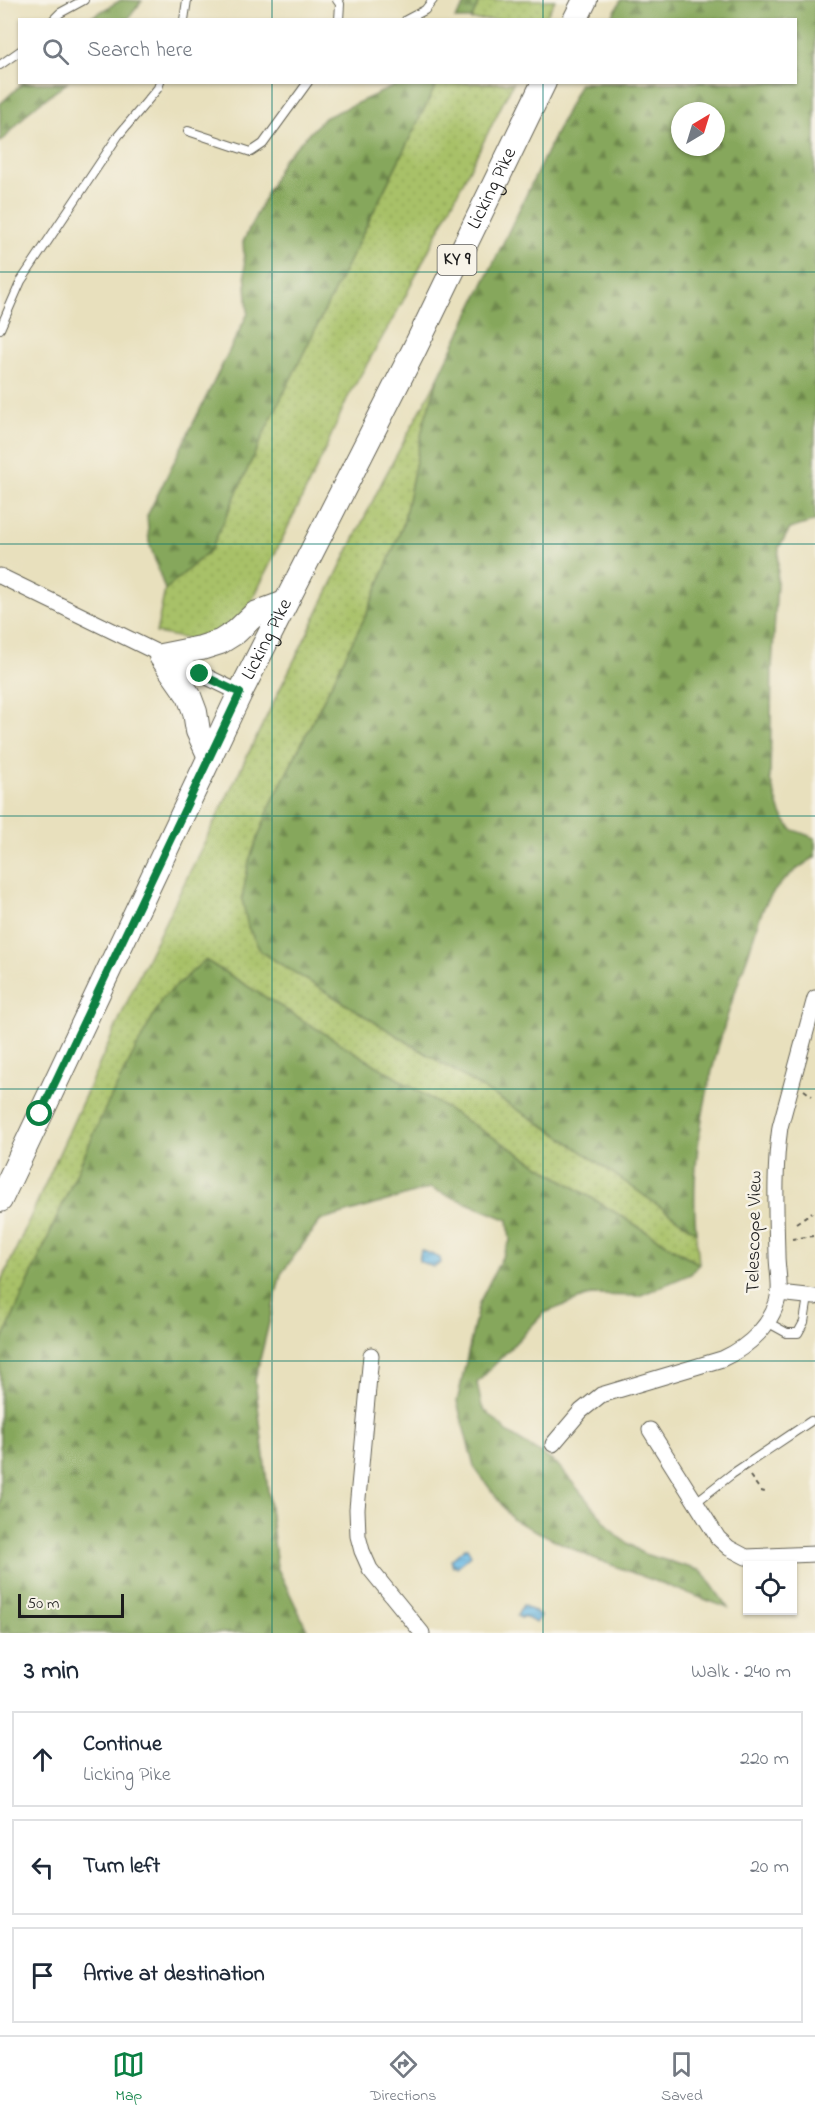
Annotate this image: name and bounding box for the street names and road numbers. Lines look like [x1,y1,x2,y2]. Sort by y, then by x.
street label: Licking Pike [460,143,525,234]
road number: KY 9 [438,245,476,275]
street label: Licking Pike [234,594,300,685]
street label: Telescope View [739,1170,771,1294]

